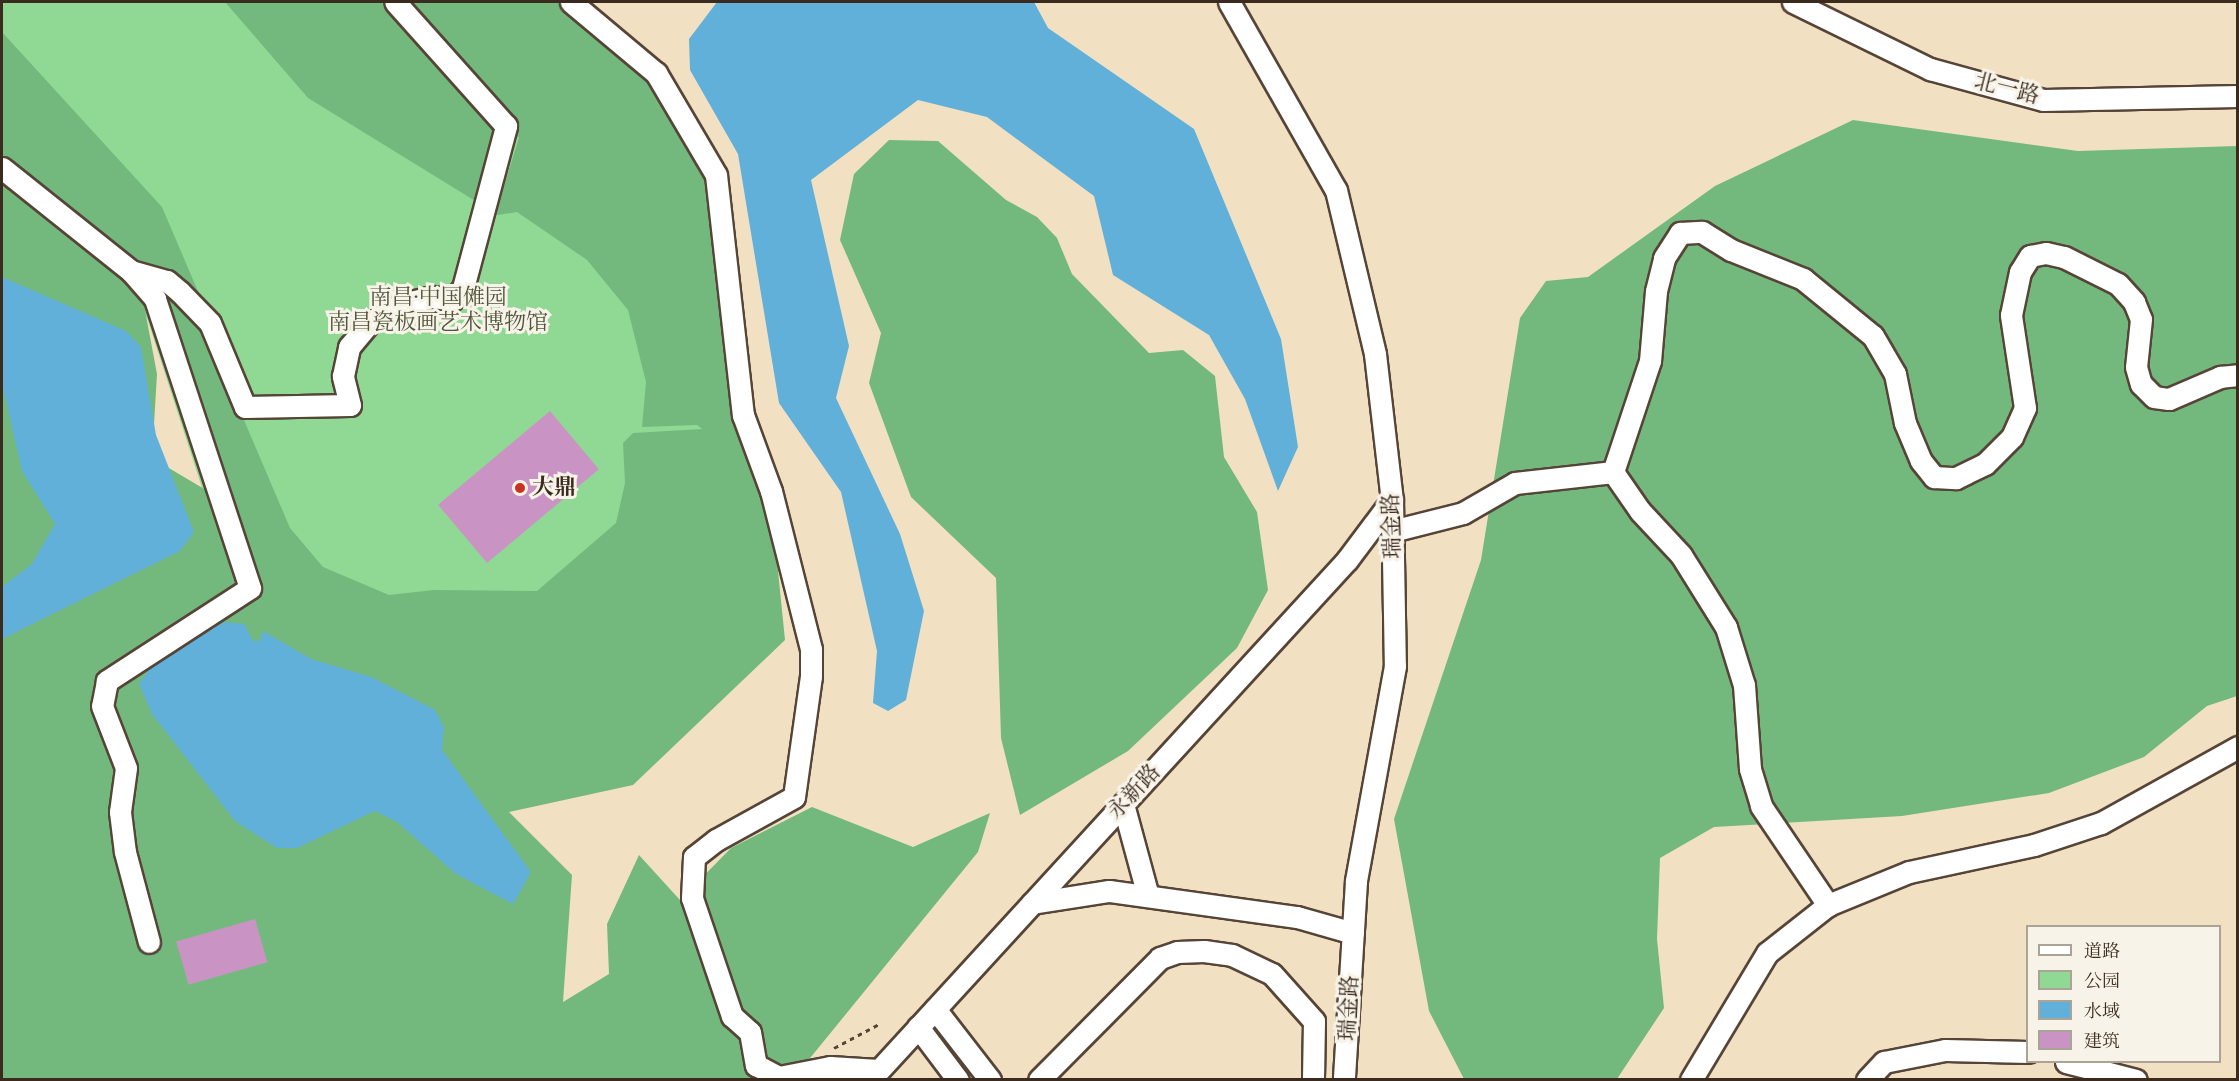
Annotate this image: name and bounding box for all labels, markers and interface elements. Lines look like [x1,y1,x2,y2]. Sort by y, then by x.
street label: 北一路 [1972,68,2042,110]
park label: 南昌·中国傩园 南昌瓷板画艺术博物馆 [328,284,548,336]
place label: 大鼎 [532,475,576,501]
marker: 大鼎 [513,481,527,495]
street label: 瑞金路 [1378,493,1406,559]
street label: 永新路 [1102,759,1166,825]
legend [2026,925,2221,1063]
text: 道路 [2084,939,2120,964]
text: 公园 [2084,969,2120,994]
street label: 瑞金路 [1334,974,1364,1042]
text: 水域 [2084,999,2120,1024]
text: 建筑 [2084,1029,2120,1054]

